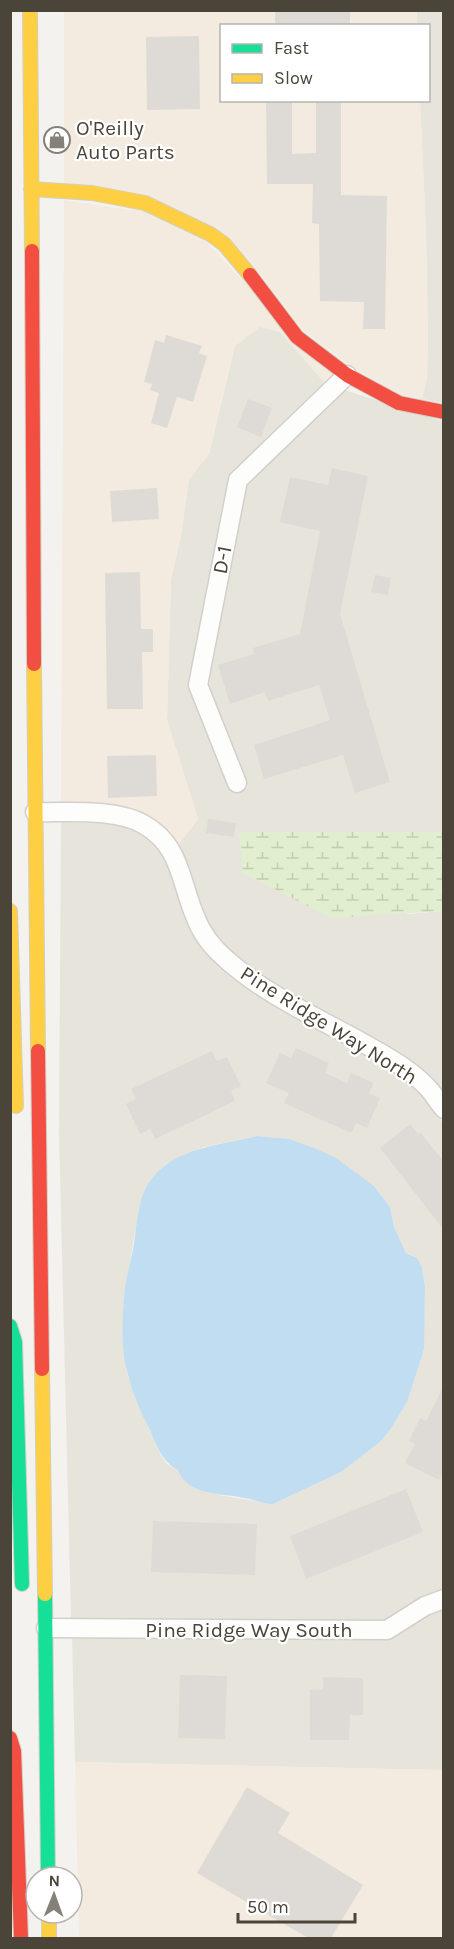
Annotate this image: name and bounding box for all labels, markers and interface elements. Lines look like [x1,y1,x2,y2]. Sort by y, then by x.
legend [220,24,430,102]
text: Fast [274,37,309,59]
text: Slow [274,67,313,89]
place label: O'Reilly Auto Parts [76,116,175,164]
shop icon: O'Reilly Auto Parts [42,125,72,155]
street label: D-1 [208,544,236,576]
street label: Pine Ridge Way North [236,961,422,1089]
street label: Pine Ridge Way South [145,1618,353,1642]
north arrow [24,1865,84,1925]
text: N [48,1871,60,1890]
scale bar [238,1886,355,1924]
text: 50 m [247,1896,289,1918]

